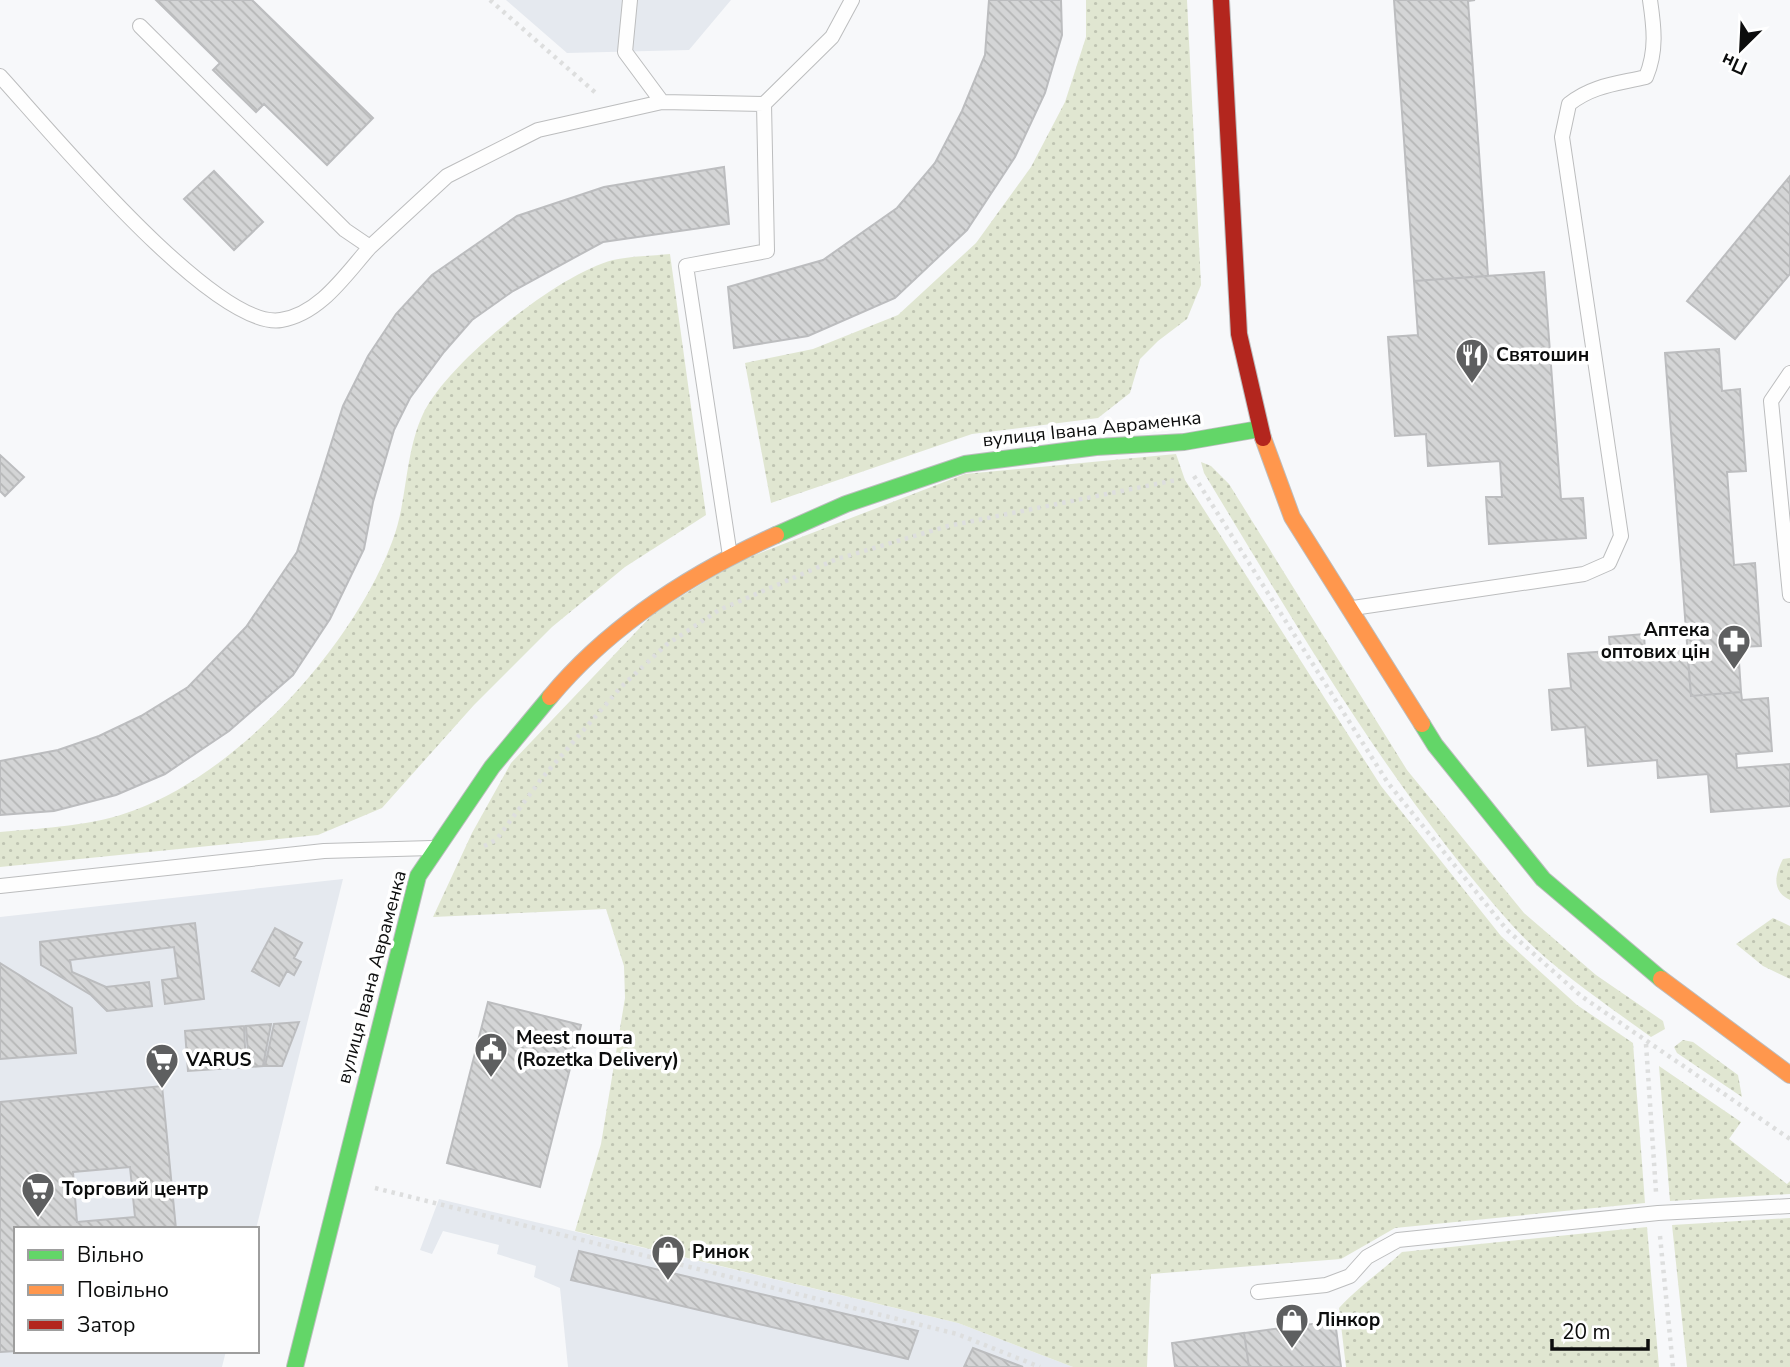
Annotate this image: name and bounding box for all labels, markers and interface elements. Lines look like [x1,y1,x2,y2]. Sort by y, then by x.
north arrow [1706,14,1776,84]
text: Пн [1717,46,1752,81]
restaurant icon: Святошин [1453,336,1491,385]
place label: Святошин [1496,342,1589,368]
street label: вулиця Івана Авраменка [981,405,1203,453]
place label: Аптека оптових цін [1601,617,1710,665]
pharmacy icon: Аптека оптових цін [1715,622,1753,671]
street label: вулиця Івана Авраменка [331,867,413,1087]
place label: Meest пошта (Rozetka Delivery) [516,1025,679,1073]
public building icon: Meest пошта (Rozetka Delivery) [472,1030,510,1079]
supermarket icon: VARUS [143,1041,181,1090]
place label: VARUS [185,1047,252,1073]
supermarket icon: Торговий центр [19,1170,57,1219]
place label: Торговий центр [62,1176,209,1202]
legend [14,1227,259,1353]
shop icon: Ринок [649,1233,687,1282]
place label: Ринок [692,1239,749,1265]
text: Вільно [77,1241,144,1269]
text: Повільно [77,1276,169,1304]
shop icon: Лінкор [1273,1301,1311,1350]
place label: Лінкор [1316,1307,1380,1333]
scale bar [1552,1308,1648,1352]
text: Затор [77,1311,135,1339]
text: 20 m [1562,1318,1611,1346]

